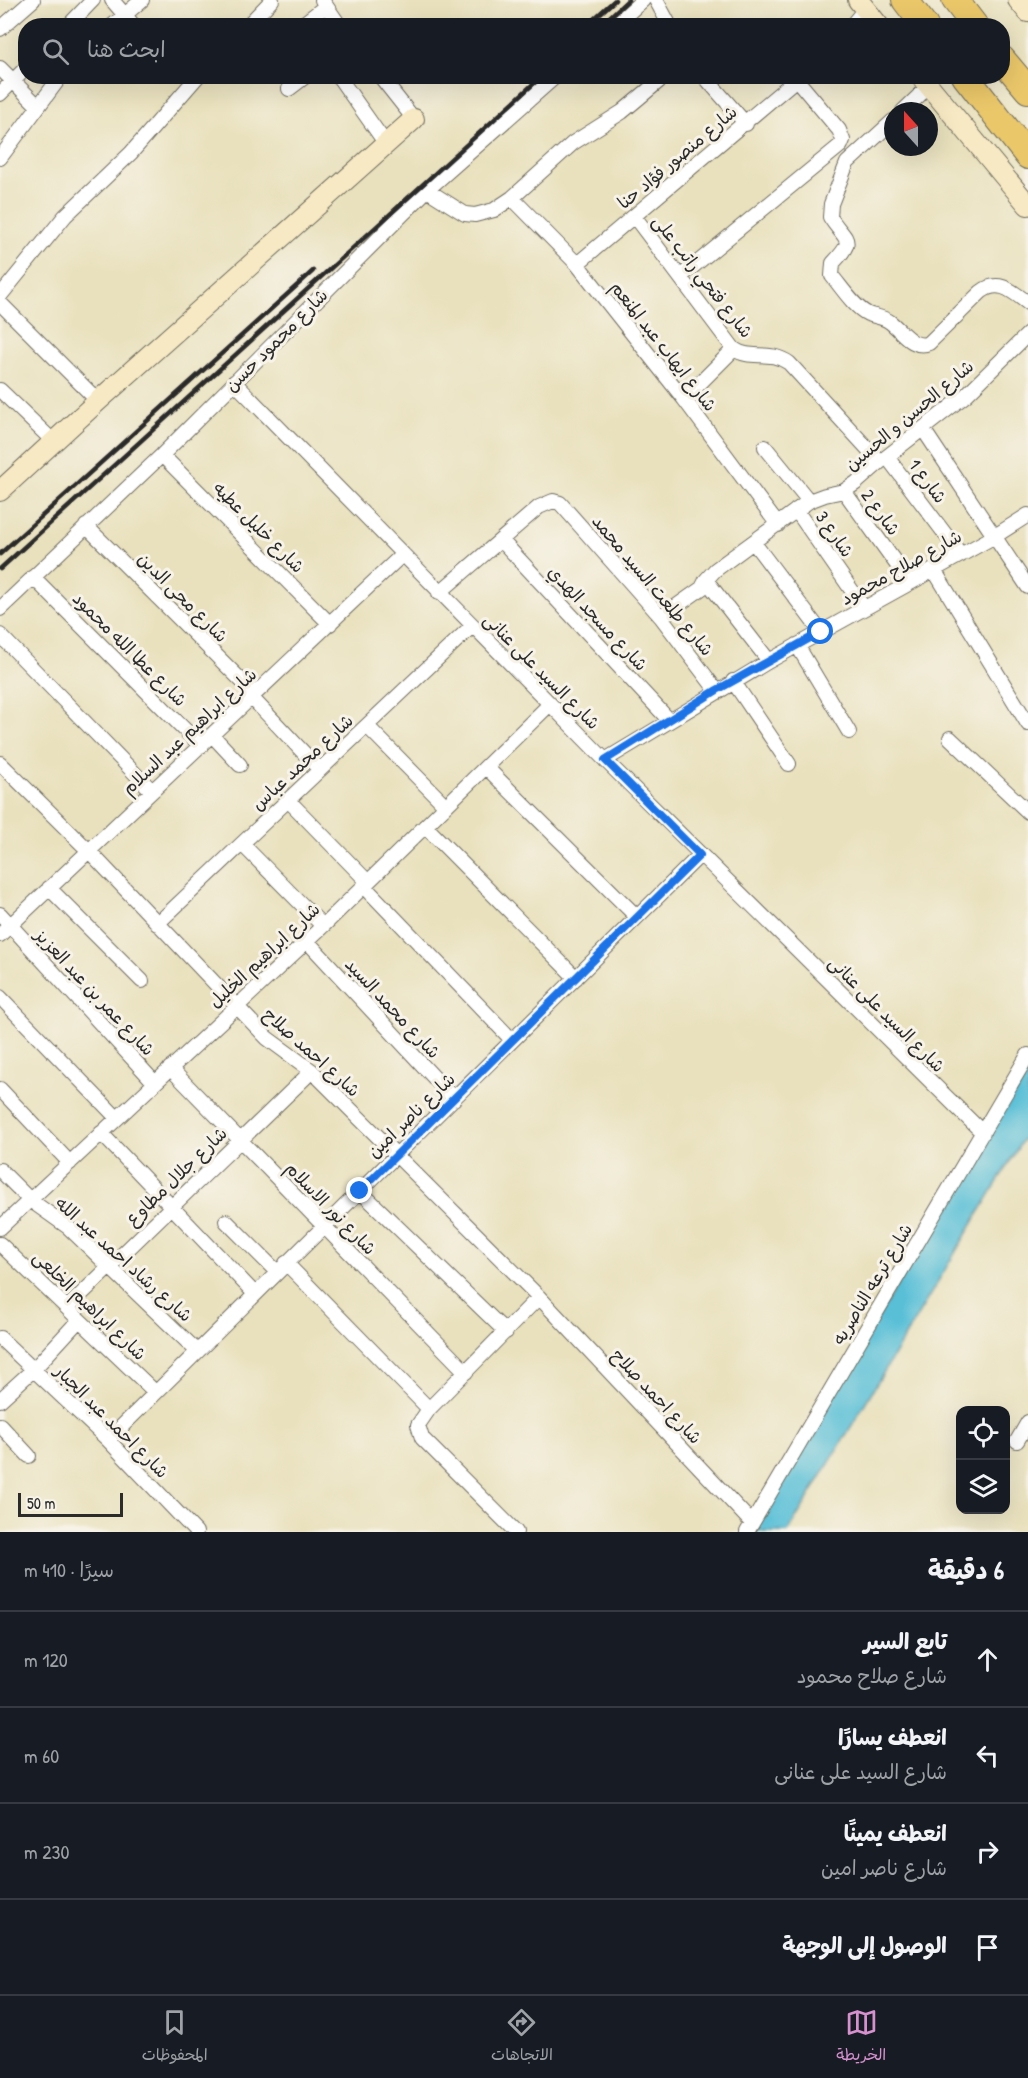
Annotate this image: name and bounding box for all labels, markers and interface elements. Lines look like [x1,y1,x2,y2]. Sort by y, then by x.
search box [18,18,1010,84]
text: ابحث هنا [87,34,166,64]
icon: search [39,35,72,68]
street label: شارع منصور فؤاد حنا [612,99,742,215]
north arrow [884,102,938,156]
street label: شارع فتحي راتب على [644,209,759,345]
street label: شارع ايهاب عبد المنعم [603,275,723,418]
street label: شارع محمود حسن [219,283,333,397]
street label: شارع الحسن و الحسين [839,354,979,476]
street label: شارع 1 [903,454,953,508]
street label: شارع خليل عطيه [208,476,310,578]
street label: شارع 2 [856,484,906,540]
street label: شارع 3 [810,506,860,562]
street label: شارع طلعت السيد محمد [586,509,720,661]
street label: شارع صلاح محمود [836,523,966,611]
street label: شارع محى الدين [132,546,234,648]
street label: شارع مسجد الهدي [542,560,654,677]
street label: شارع عطا الله محمود [67,586,193,712]
street label: شارع السيد على عنانى [478,607,606,735]
route start [807,618,833,644]
street label: شارع ابراهيم عبد السلام [116,662,263,802]
street label: شارع محمد عباس [246,708,358,816]
street label: شارع ابراهيم الخليل [203,897,327,1015]
street label: شارع عمر بن عبد العزيز [28,921,161,1061]
street label: شارع السيد على عنانى [823,950,951,1078]
street label: شارع محمد السيد [340,952,446,1064]
street label: شارع احمد صلاح [258,1002,366,1102]
street label: شارع ناصر امين [362,1067,460,1163]
street label: شارع جلال مطاوع [120,1121,232,1231]
street label: شارع نور الاسلام [278,1156,382,1262]
route end [346,1177,372,1203]
street label: شارع رشاد احمد عبد الله [50,1191,198,1327]
street label: شارع ترعه الناصريه [826,1219,918,1349]
street label: شارع ابراهيم الخلعى [26,1244,152,1367]
street label: شارع احمد صلاح [606,1343,708,1449]
street label: شارع احمد عبد الجبار [48,1357,175,1484]
map controls [956,1406,1010,1514]
button: locate [956,1406,1010,1460]
button: layers [956,1460,1010,1514]
scale bar [18,1490,123,1518]
text: 50 m [27,1492,56,1514]
text: 6 دقيقة [928,1552,1004,1587]
text: سيرًا · 410 m [24,1556,114,1583]
text: تابع السير [864,1626,947,1656]
icon: ahead [971,1643,1004,1676]
text: 120 m [24,1646,68,1673]
text: شارع صلاح محمود [797,1662,947,1689]
text: انعطف يسارًا [838,1722,947,1752]
icon: left [971,1739,1004,1772]
text: 60 m [24,1742,59,1769]
text: شارع السيد على عنانى [774,1758,947,1785]
text: انعطف يمينًا [844,1818,947,1848]
icon: right [971,1835,1004,1868]
text: 230 m [24,1838,70,1865]
text: شارع ناصر امين [821,1854,947,1881]
text: الوصول إلى الوجهة [782,1930,947,1960]
icon: arrive [971,1931,1004,1964]
tab: المحفوظات [142,2006,208,2069]
tab: الاتجاهات [491,2006,553,2069]
tab: الخريطة [836,2006,886,2069]

